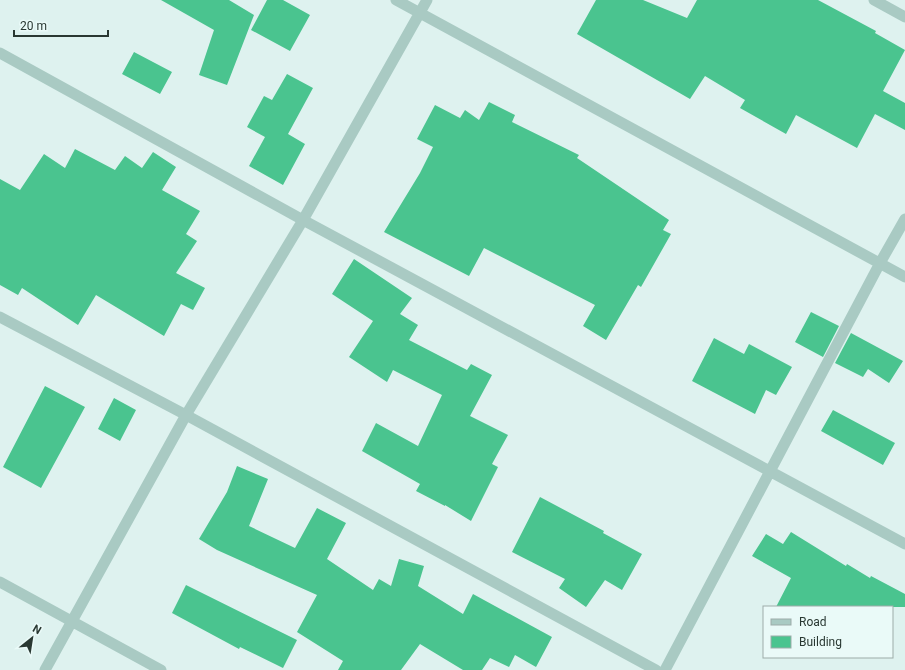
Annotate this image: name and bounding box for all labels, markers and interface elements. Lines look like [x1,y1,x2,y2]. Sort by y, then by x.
scale bar [14,12,108,38]
text: 20 m [20,19,47,33]
legend [763,606,893,658]
text: Road [799,615,827,629]
north arrow [12,618,52,658]
text: N [30,622,44,637]
text: Building [799,635,842,649]

